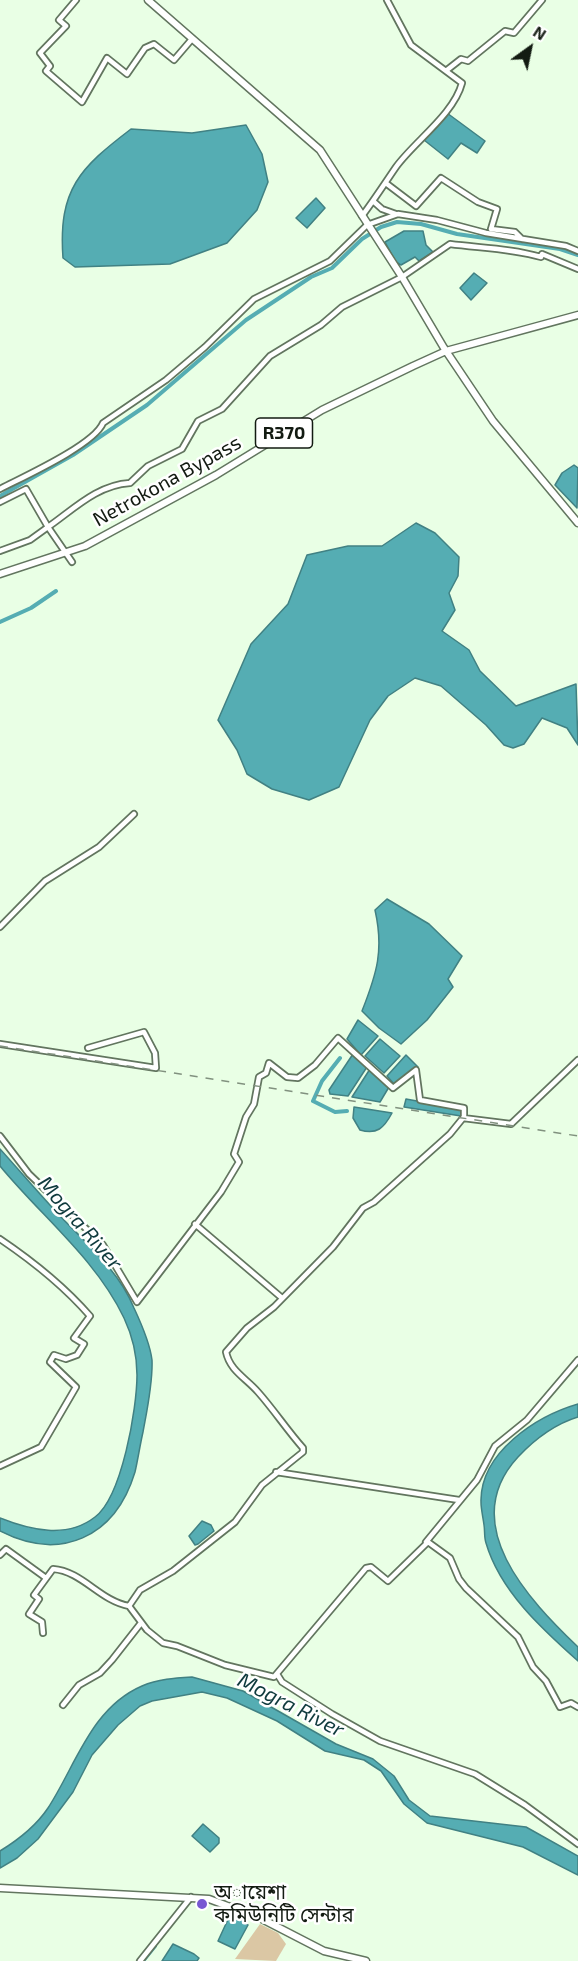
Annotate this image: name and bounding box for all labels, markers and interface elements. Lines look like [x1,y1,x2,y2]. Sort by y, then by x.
north arrow [500,18,560,78]
text: N [530,21,550,44]
road number: R370 [256,418,312,448]
street label: Netrokona Bypass [89,430,245,532]
water label: Mogra River [32,1171,128,1275]
water label: Mogra River [234,1667,348,1743]
place label: অায়েশা কমিউনিটি সেন্টার [214,1880,354,1927]
marker: অায়েশা কমিউনিটি সেন্টার [195,1897,209,1911]

